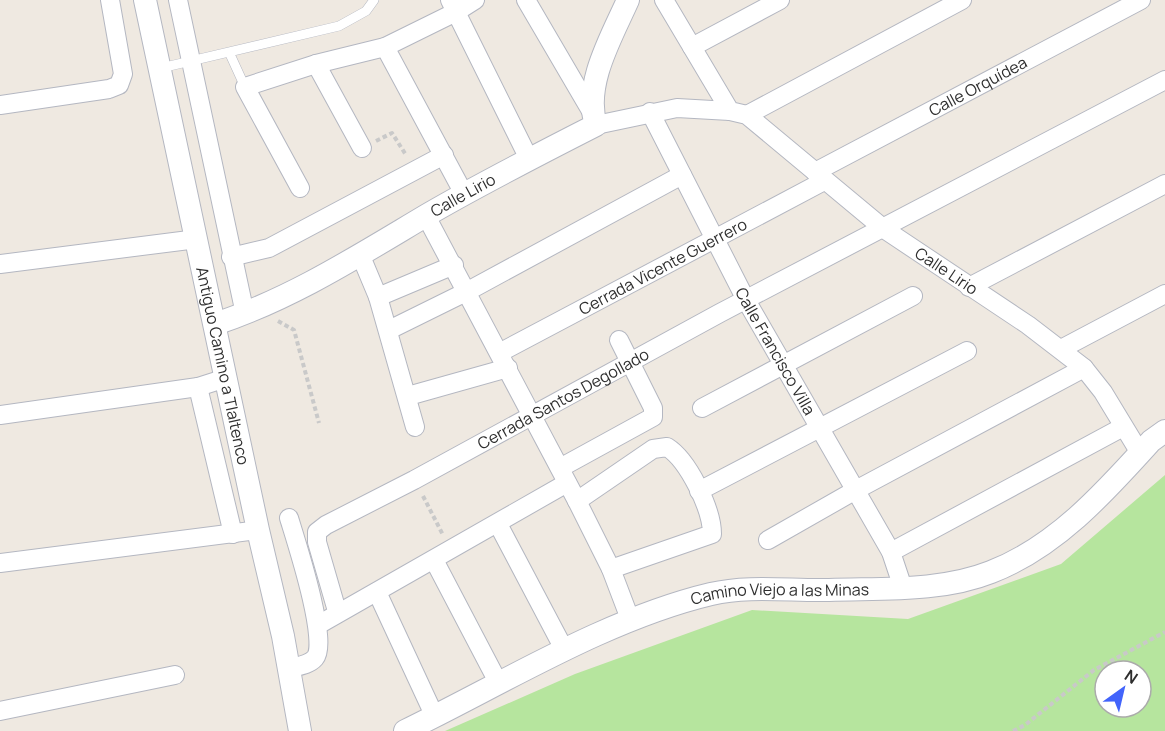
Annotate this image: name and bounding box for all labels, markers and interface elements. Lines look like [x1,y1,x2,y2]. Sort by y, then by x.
street label: Calle Orquídea [925,51,1031,121]
street label: Calle Lirio [426,168,499,222]
street label: Cerrada Vicente Guerrero [575,213,751,320]
street label: Calle Lirio [911,242,982,300]
street label: Antiguo Camino a Tlaltenco [191,265,255,467]
street label: Calle Francisco Villa [730,283,821,419]
street label: Cerrada Santos Degollado [473,343,653,454]
street label: Camino Viejo a las Minas [688,578,869,610]
north arrow [1093,659,1153,719]
text: N [1120,664,1142,689]

